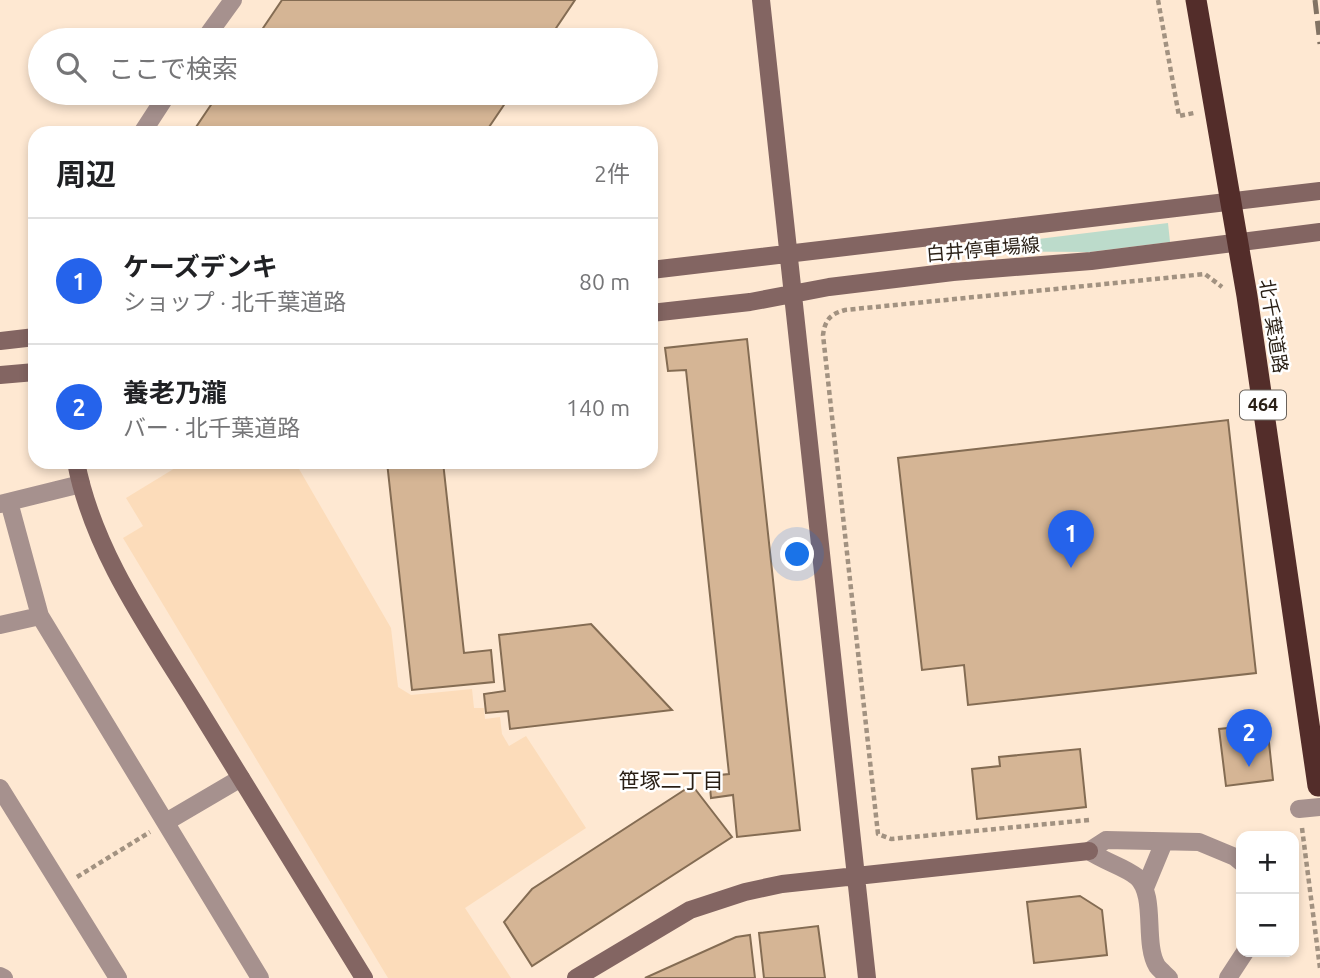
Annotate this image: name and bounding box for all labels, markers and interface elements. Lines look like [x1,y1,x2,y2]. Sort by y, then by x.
search box [28,28,658,105]
icon: search [52,48,90,86]
text: ここで検索 [108,54,238,83]
text: 周辺 [56,157,116,191]
text: 2件 [594,161,630,186]
street label: 白井停車場線 [925,233,1041,265]
text: ケーズデンキ [123,252,278,281]
text: 1 [73,269,85,294]
text: 80 m [579,269,630,294]
street label: 北千葉道路 [1256,277,1292,375]
text: ショップ · 北千葉道路 [123,289,346,314]
text: 養老乃瀧 [123,378,227,407]
road number: 464 [1240,390,1286,419]
text: 2 [73,395,85,420]
text: 140 m [566,395,630,420]
text: バー · 北千葉道路 [123,415,300,440]
pin: 1 [1048,510,1094,568]
your location [780,537,814,571]
pin: 2 [1226,709,1272,767]
district label: 笹塚二丁目 [619,768,724,792]
map controls [1236,831,1299,957]
button: + [1236,831,1299,894]
button: − [1236,894,1299,957]

